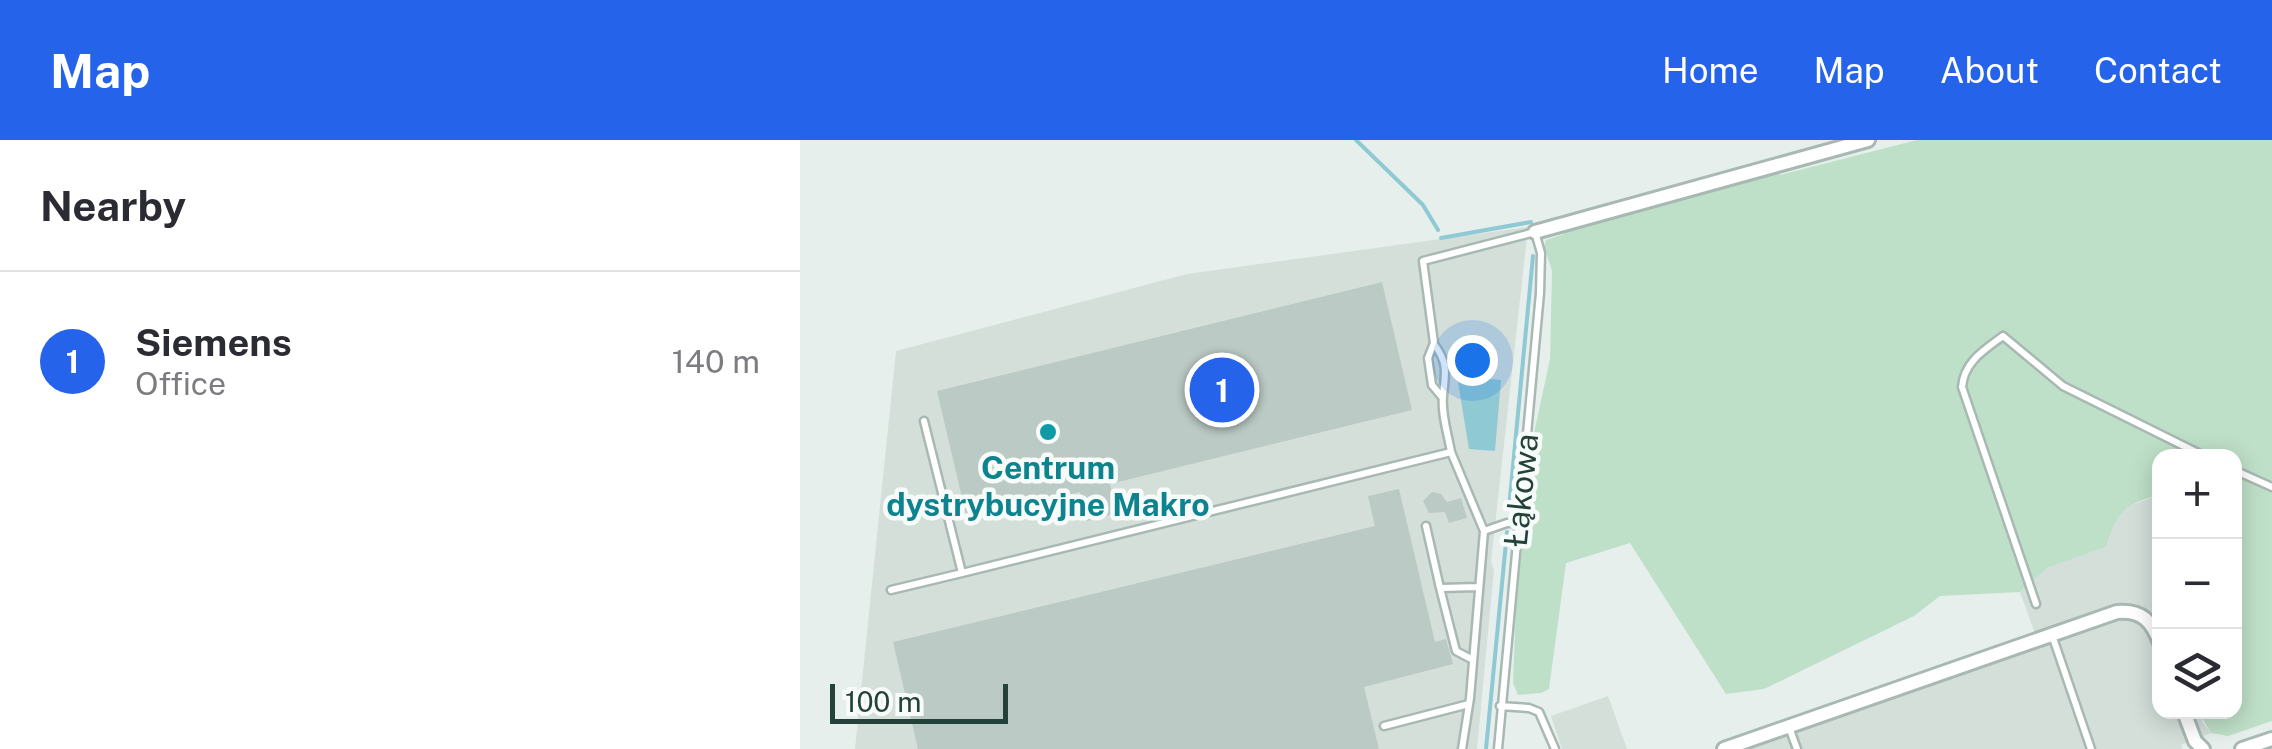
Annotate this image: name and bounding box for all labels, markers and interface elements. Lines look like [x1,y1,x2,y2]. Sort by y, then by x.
text: Map [50,42,150,99]
text: Home [1662,50,1759,91]
text: Map [1814,50,1885,91]
text: About [1940,50,2039,91]
text: Contact [2094,50,2222,91]
text: Nearby [40,181,186,230]
text: Siemens [135,320,292,365]
your location [1447,335,1498,386]
text: 1 [66,343,79,380]
text: 140 m [672,343,760,380]
pin: 1 [1190,352,1254,428]
text: Office [135,365,226,402]
marker: Centrum dystrybucyjne Makro [1037,421,1059,443]
street label: Łąkowa [1497,432,1545,548]
place label: Centrum dystrybucyjne Makro [886,449,1210,523]
map controls [2152,449,2242,719]
button: + [2152,449,2242,539]
button: − [2152,539,2242,629]
button: layers [2152,629,2242,719]
scale bar [830,679,1008,724]
text: 100 m [845,685,922,718]

